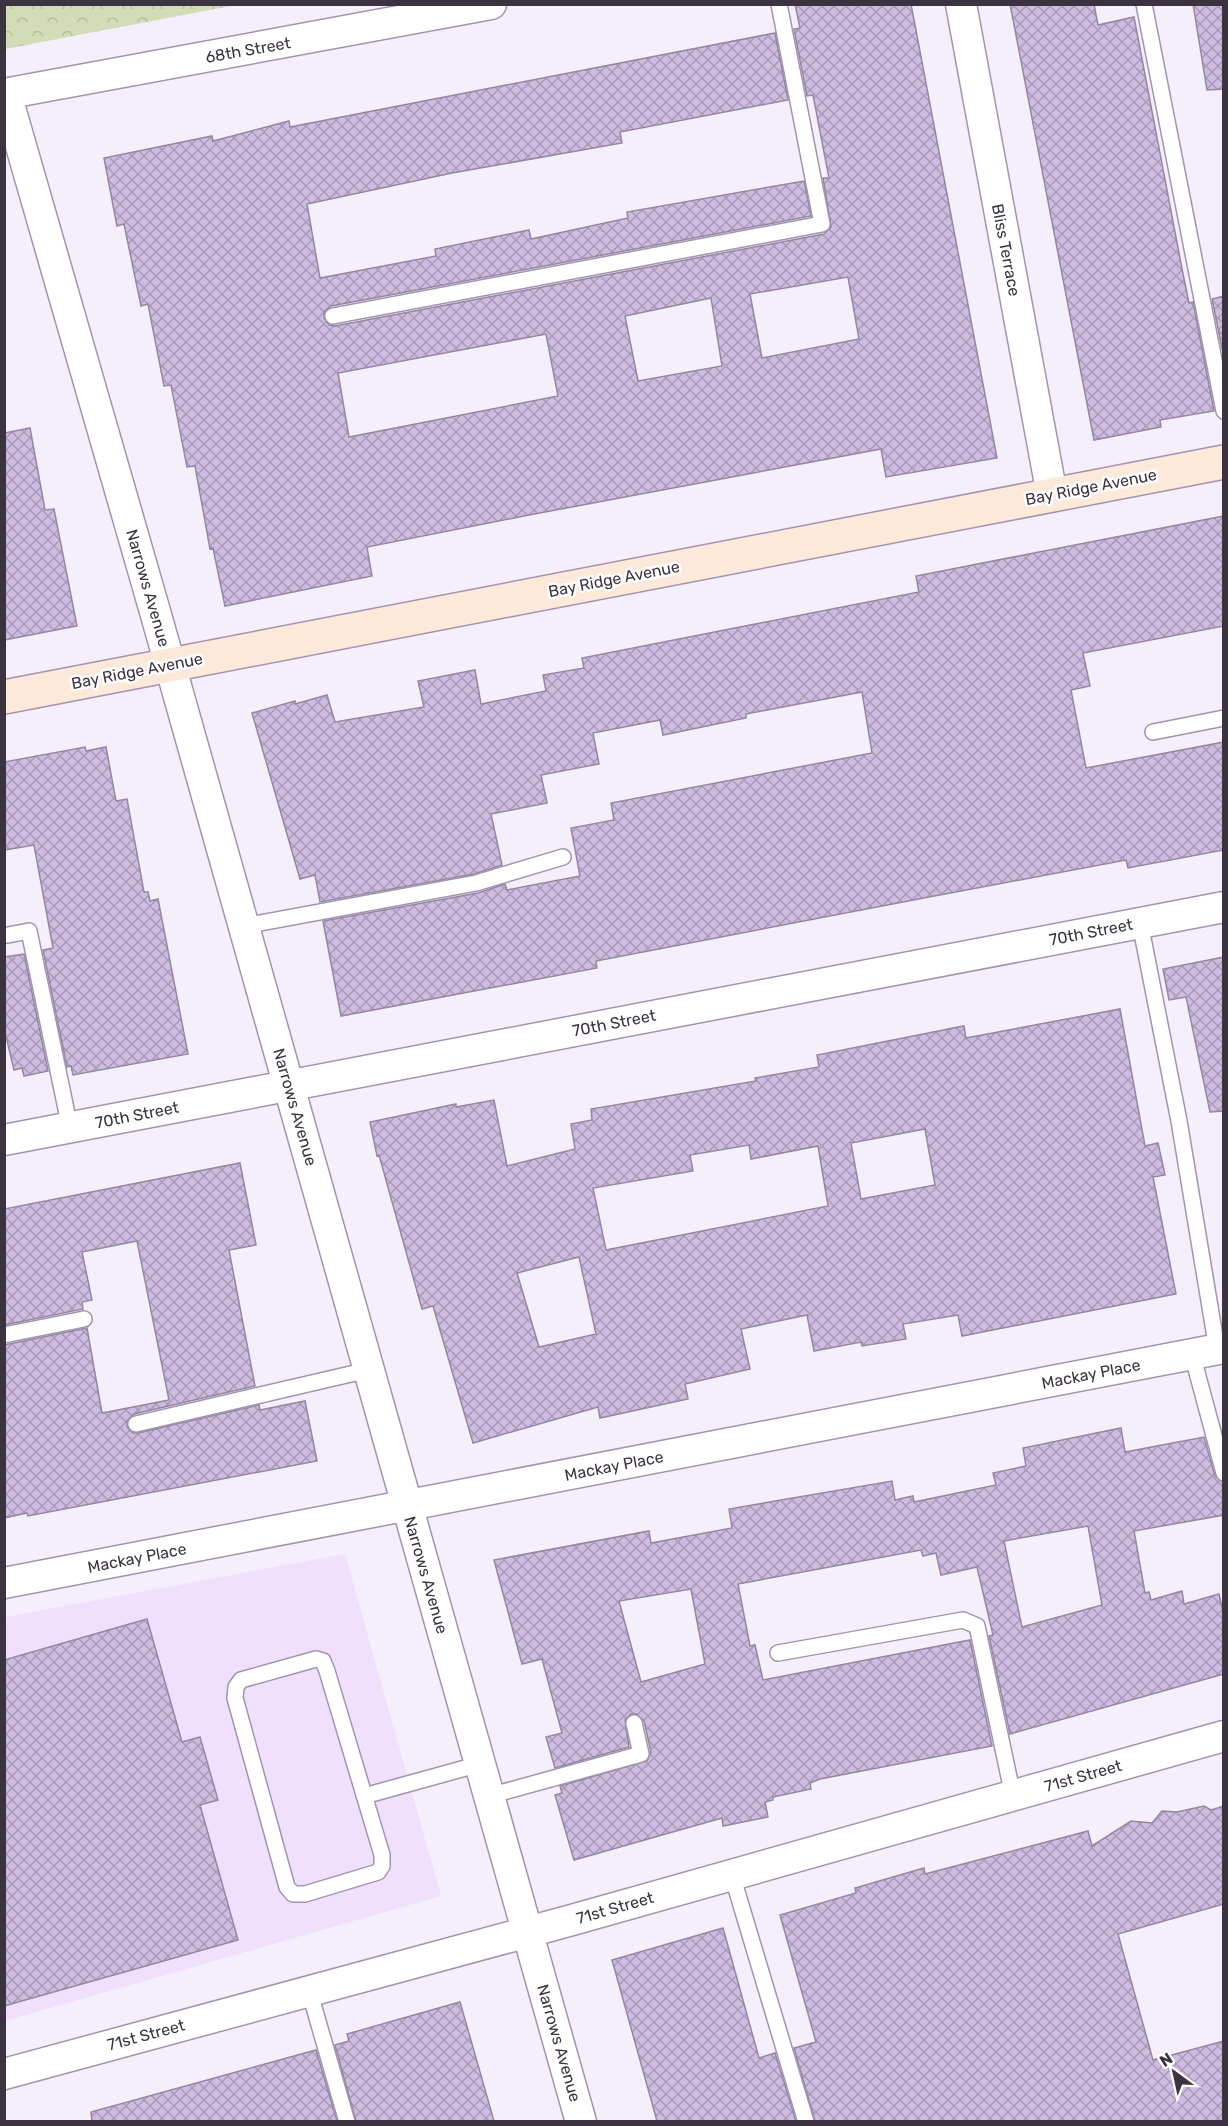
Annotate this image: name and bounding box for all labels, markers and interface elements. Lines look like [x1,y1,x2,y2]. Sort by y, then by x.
street label: 68th Street [204,33,292,67]
street label: Bliss Terrace [988,202,1024,298]
street label: Bay Ridge Avenue [1024,465,1158,509]
street label: Narrows Avenue [122,527,174,649]
street label: Bay Ridge Avenue [547,557,681,601]
street label: Bay Ridge Avenue [70,649,204,693]
street label: 70th Street [1048,915,1134,949]
street label: 70th Street [571,1006,657,1040]
street label: Narrows Avenue [269,1046,321,1168]
street label: 70th Street [94,1098,180,1132]
street label: Mackay Place [1040,1355,1142,1393]
street label: Mackay Place [563,1447,665,1485]
street label: Narrows Avenue [400,1514,452,1636]
street label: Mackay Place [86,1539,188,1577]
street label: 71st Street [1042,1756,1124,1796]
street label: 71st Street [574,1888,656,1928]
street label: Narrows Avenue [533,1982,585,2104]
street label: 71st Street [105,2016,187,2054]
north arrow [1144,2042,1204,2102]
text: N [1156,2049,1176,2071]

